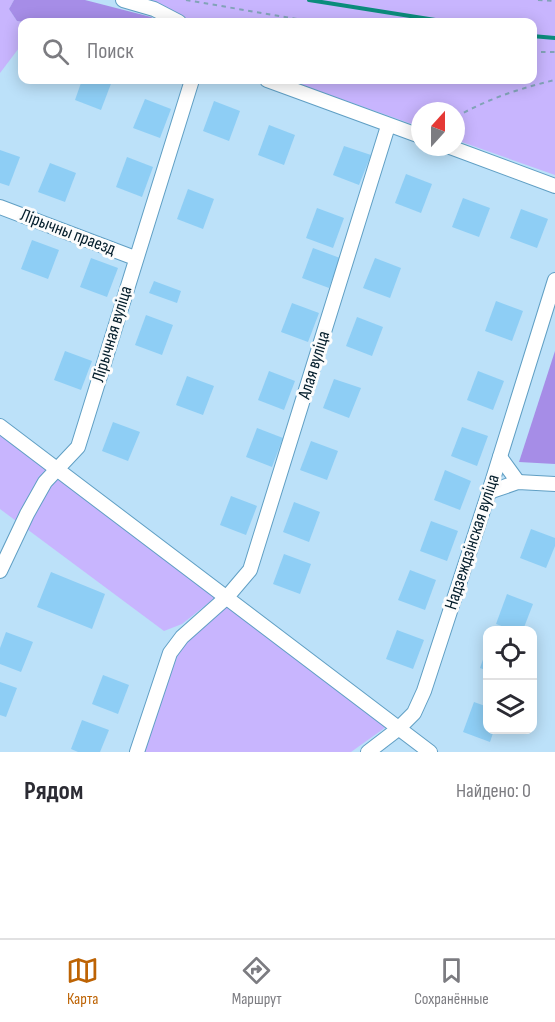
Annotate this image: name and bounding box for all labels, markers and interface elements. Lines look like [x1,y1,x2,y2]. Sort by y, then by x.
search box [18,18,537,84]
icon: search [39,35,72,68]
text: Поиск [87,38,133,65]
north arrow [411,102,465,156]
street label: Лірычны праезд [18,204,119,260]
street label: Лірычная вуліца [87,283,137,385]
street label: Алая вуліца [293,328,334,402]
street label: Надзеждзінская вуліца [440,472,504,612]
map controls [483,626,537,734]
button: locate [483,626,537,680]
button: layers [483,680,537,734]
text: Рядом [24,776,83,807]
text: Найдено: 0 [456,779,531,803]
tab: Карта [66,954,99,1009]
tab: Маршрут [232,954,282,1009]
tab: Сохранённые [414,954,489,1009]

